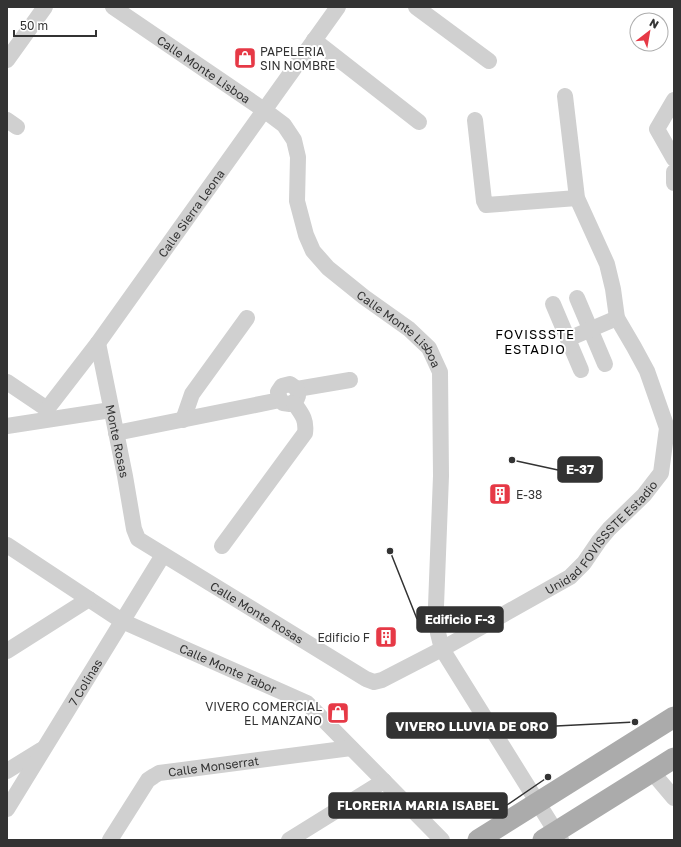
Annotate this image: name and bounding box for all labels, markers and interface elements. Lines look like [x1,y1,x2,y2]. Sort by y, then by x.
scale bar [14,12,96,38]
north arrow [629,12,669,52]
text: N [647,15,661,31]
text: 50 m [20,18,48,33]
street label: Calle Monte Lisboa [154,32,254,106]
place label: PAPELERIA SIN NOMBRE [260,44,335,73]
shop icon: PAPELERIA SIN NOMBRE [232,45,258,71]
street label: Calle Sierra Leona [154,166,227,260]
street label: Calle Monte Lisboa [354,287,444,370]
district label: FOVISSSTE ESTADIO [495,326,575,357]
street label: Monte Rosas [103,403,133,479]
callout: E-37 [558,457,602,482]
text: E-37 [566,461,594,477]
street label: Unidad FOVISSSTE Estadio [542,477,660,597]
building icon: E-38 [487,481,513,507]
place label: E-38 [516,487,542,502]
street label: Calle Monte Rosas [208,578,307,646]
callout: Edificio F-3 [417,607,503,632]
text: Edificio F-3 [425,611,495,627]
building icon: Edificio F [373,624,399,650]
place label: Edificio F [318,630,370,645]
street label: Calle Monte Tabor [177,640,279,696]
street label: 7 Colinas [65,656,105,708]
place label: VIVERO COMERCIAL EL MANZANO [205,699,322,728]
shop icon: VIVERO COMERCIAL EL MANZANO [325,700,351,726]
callout: VIVERO LLUVIA DE ORO [387,713,556,738]
text: VIVERO LLUVIA DE ORO [395,718,549,734]
street label: Calle Monserrat [167,753,260,779]
callout: FLORERIA MARIA ISABEL [329,793,507,818]
text: FLORERIA MARIA ISABEL [337,797,499,813]

